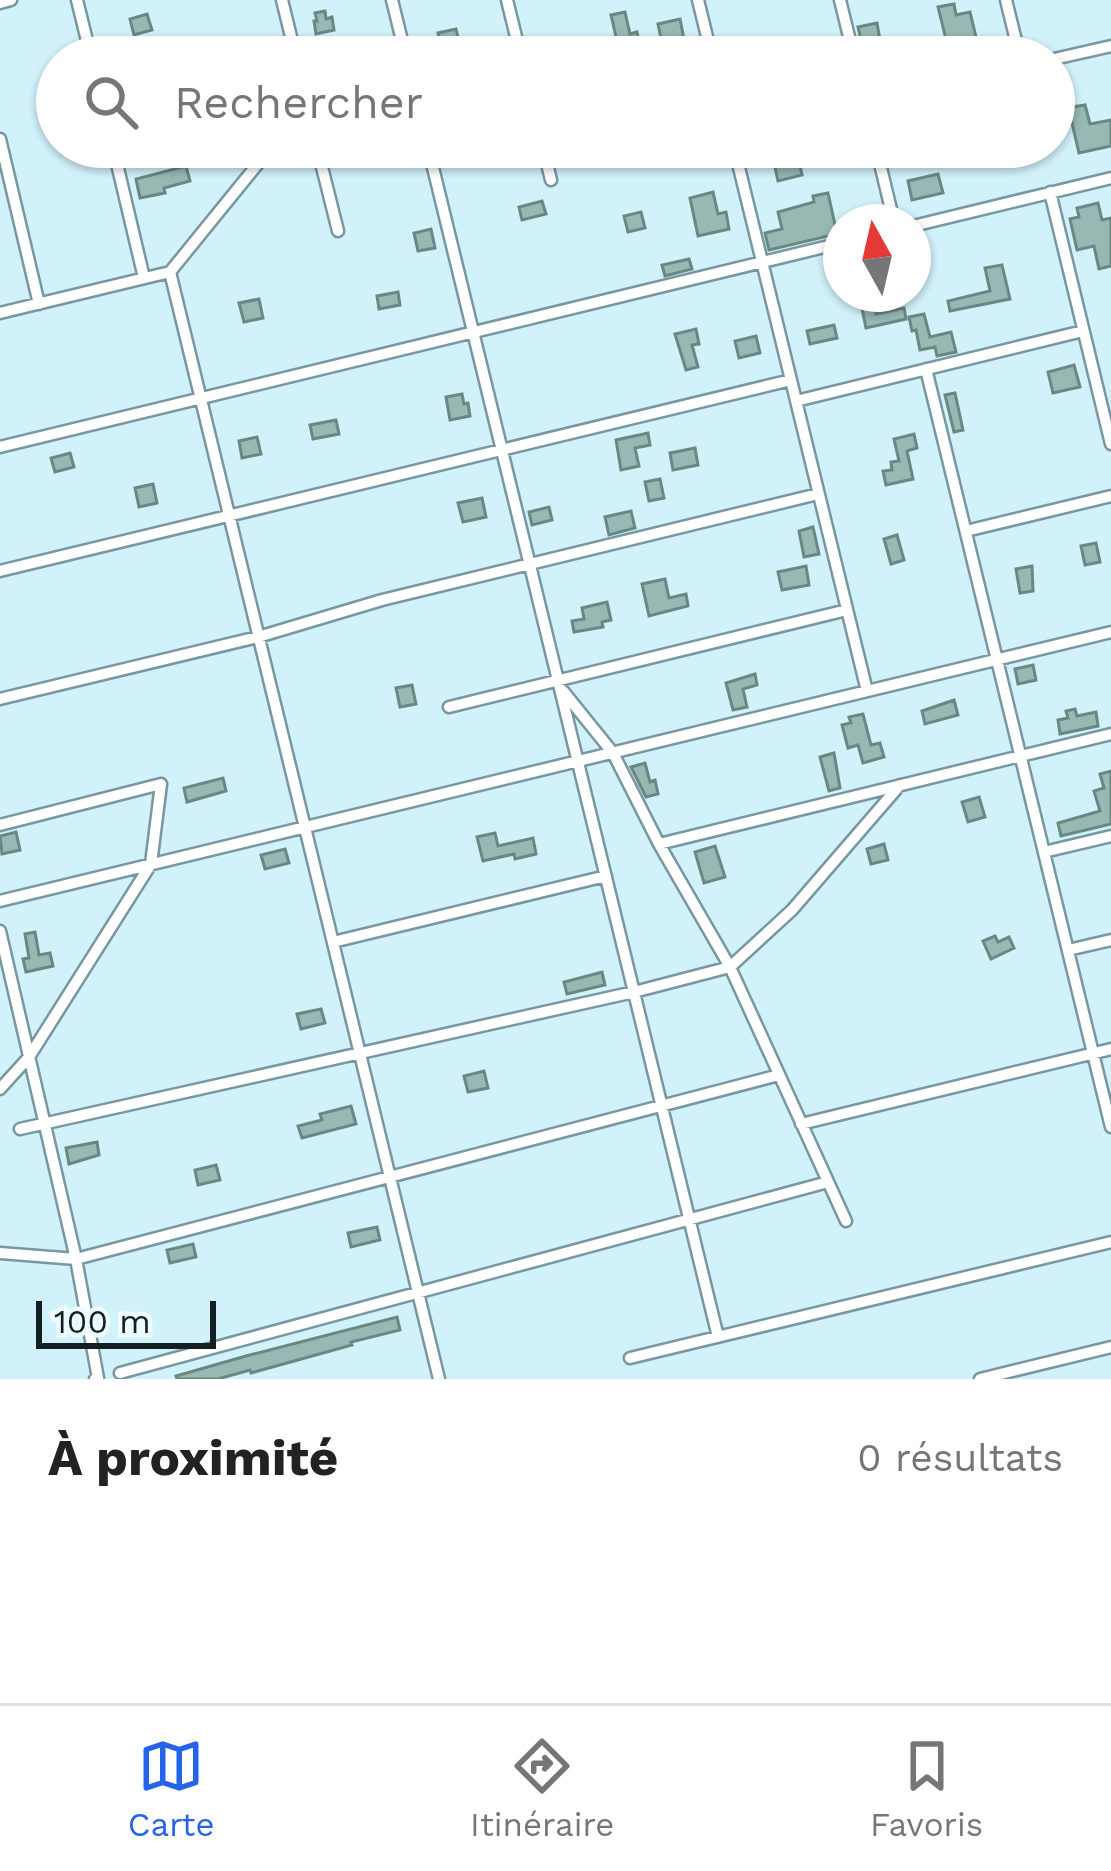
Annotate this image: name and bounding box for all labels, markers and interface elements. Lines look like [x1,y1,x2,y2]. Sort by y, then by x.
search box [36,36,1075,168]
icon: search [78,69,144,135]
text: Rechercher [174,76,423,129]
north arrow [823,204,931,312]
scale bar [36,1295,216,1348]
text: 100 m [54,1302,151,1341]
text: À proximité [48,1428,338,1487]
text: 0 résultats [857,1435,1063,1480]
tab: Carte [128,1733,214,1844]
tab: Itinéraire [470,1733,614,1844]
tab: Favoris [870,1733,983,1844]

